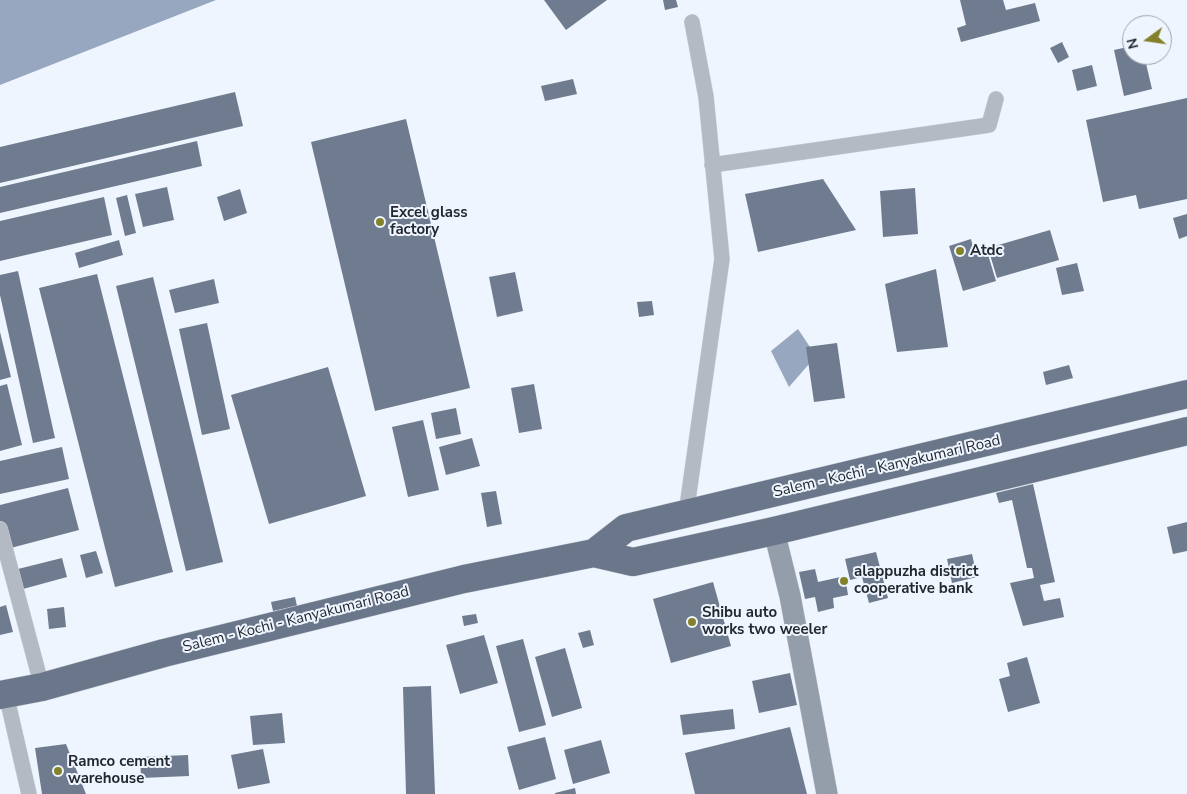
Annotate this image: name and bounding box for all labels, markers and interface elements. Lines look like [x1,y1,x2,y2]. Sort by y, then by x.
north arrow [1122,15,1172,65]
text: N [1122,36,1143,51]
place label: Excel glass factory [390,204,468,239]
marker: Excel glass factory [374,216,386,228]
place label: Atdc [970,242,1003,260]
marker: Atdc [954,245,966,257]
street label: Salem - Kochi - Kanyakumari Road [772,432,1002,502]
place label: alappuzha district cooperative bank [854,563,978,598]
marker: alappuzha district cooperative bank [838,575,850,587]
street label: Salem - Kochi - Kanyakumari Road [181,583,411,657]
place label: Shibu auto works two weeler [702,604,827,639]
marker: Shibu auto works two weeler [686,616,698,628]
place label: Ramco cement warehouse [68,753,170,788]
marker: Ramco cement warehouse [52,765,64,777]

